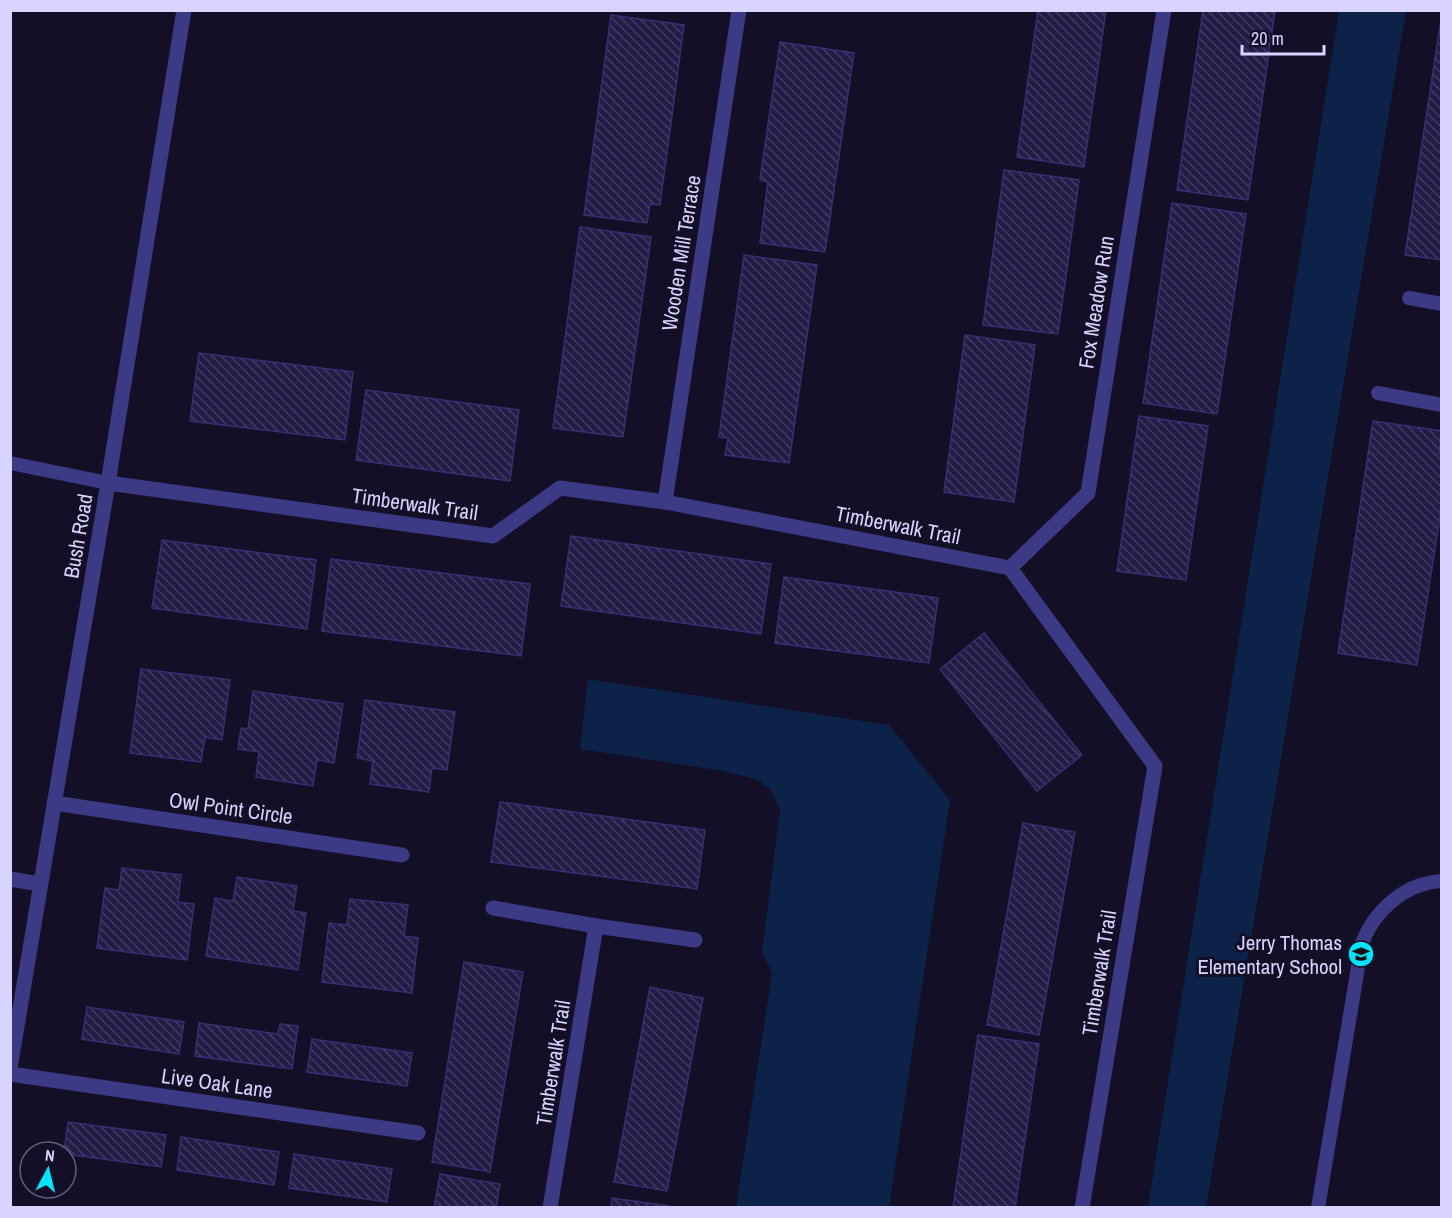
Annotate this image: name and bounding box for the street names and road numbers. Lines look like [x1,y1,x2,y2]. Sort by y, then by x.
street label: Wooden Mill Terrace [654,173,708,333]
street label: Fox Meadow Run [1071,234,1121,370]
street label: Timberwalk Trail [350,481,480,527]
street label: Bush Road [56,492,100,580]
street label: Timberwalk Trail [833,499,963,551]
street label: Owl Point Circle [167,785,295,831]
street label: Timberwalk Trail [1075,908,1123,1038]
street label: Timberwalk Trail [529,998,577,1128]
street label: Live Oak Lane [160,1061,274,1105]

